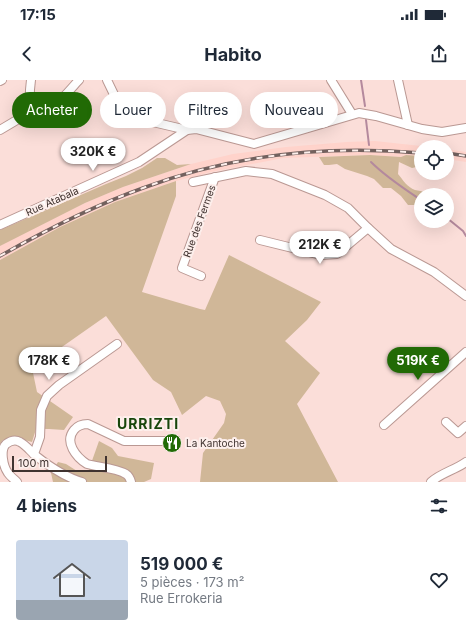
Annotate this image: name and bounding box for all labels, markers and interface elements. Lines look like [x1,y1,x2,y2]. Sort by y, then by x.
text: 17:15 [20,5,56,24]
icon: back [16,43,38,65]
icon: share [428,43,450,65]
text: Habito [204,44,262,65]
chip: Acheter [12,92,92,128]
chip: Louer [100,92,166,128]
chip: Filtres [174,92,242,128]
chip: Nouveau [250,92,338,128]
pin: 320K € [60,138,126,172]
map controls [414,140,454,228]
button: locate [414,140,454,180]
text: 320K € [70,143,116,159]
street label: Rue des Fermes [180,183,218,259]
street label: Rue Atabala [24,184,80,218]
button: layers [414,188,454,228]
pin: 212K € [287,231,353,265]
text: 212K € [298,236,342,252]
pin: 178K € [16,347,82,381]
pin: 519K € [385,347,451,381]
text: 178K € [28,352,70,368]
text: 519K € [396,352,440,368]
district label: URRIZTI [117,415,179,432]
restaurant icon: La Kantoche [161,432,183,454]
place label: La Kantoche [186,437,245,449]
scale bar [12,454,107,473]
text: 100 m [18,456,49,470]
icon: filters [428,495,450,517]
text: 4 biens [16,496,77,516]
text: 519 000 € [140,554,223,574]
icon: home [48,556,96,604]
icon: heart [428,569,450,591]
text: 5 pièces · 173 m² [140,574,244,590]
text: Rue Errokeria [140,590,223,606]

